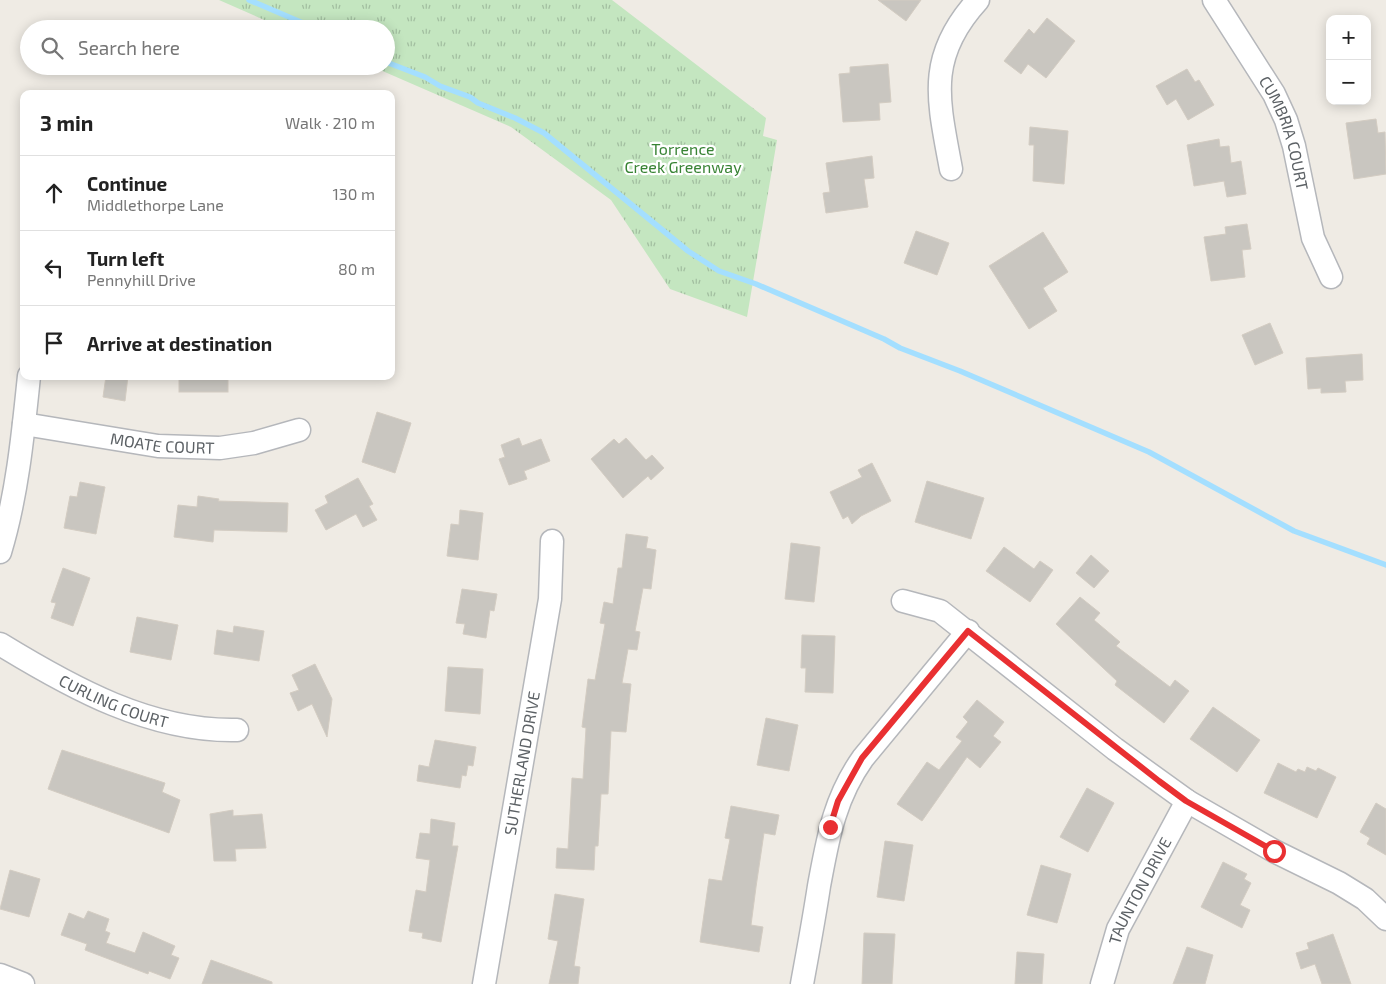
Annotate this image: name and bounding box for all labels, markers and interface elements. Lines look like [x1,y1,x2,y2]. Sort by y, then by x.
map controls [1326,15,1371,105]
button: + [1326,15,1371,60]
search box [20,20,395,75]
icon: search [38,34,66,62]
text: Search here [78,36,180,59]
button: − [1326,60,1371,105]
street label: CUMBRIA COURT [1256,72,1313,192]
text: 3 min [40,110,93,135]
text: Walk · 210 m [285,113,375,132]
park label: Torrence Creek Greenway [624,139,742,176]
text: Continue [87,172,167,195]
icon: ahead [40,179,68,207]
text: 130 m [333,184,375,203]
text: Middlethorpe Lane [87,195,224,214]
text: Turn left [87,247,164,270]
icon: left [40,254,68,282]
text: 80 m [338,259,375,278]
text: Pennyhill Drive [87,270,196,289]
icon: arrive [40,329,68,357]
text: Arrive at destination [87,332,272,355]
street label: MOATE COURT [109,428,215,457]
street label: CURLING COURT [56,670,171,731]
street label: SUTHERLAND DRIVE [500,690,543,836]
route end [819,816,842,839]
street label: TAUNTON DRIVE [1104,834,1175,946]
route start [1263,840,1286,863]

